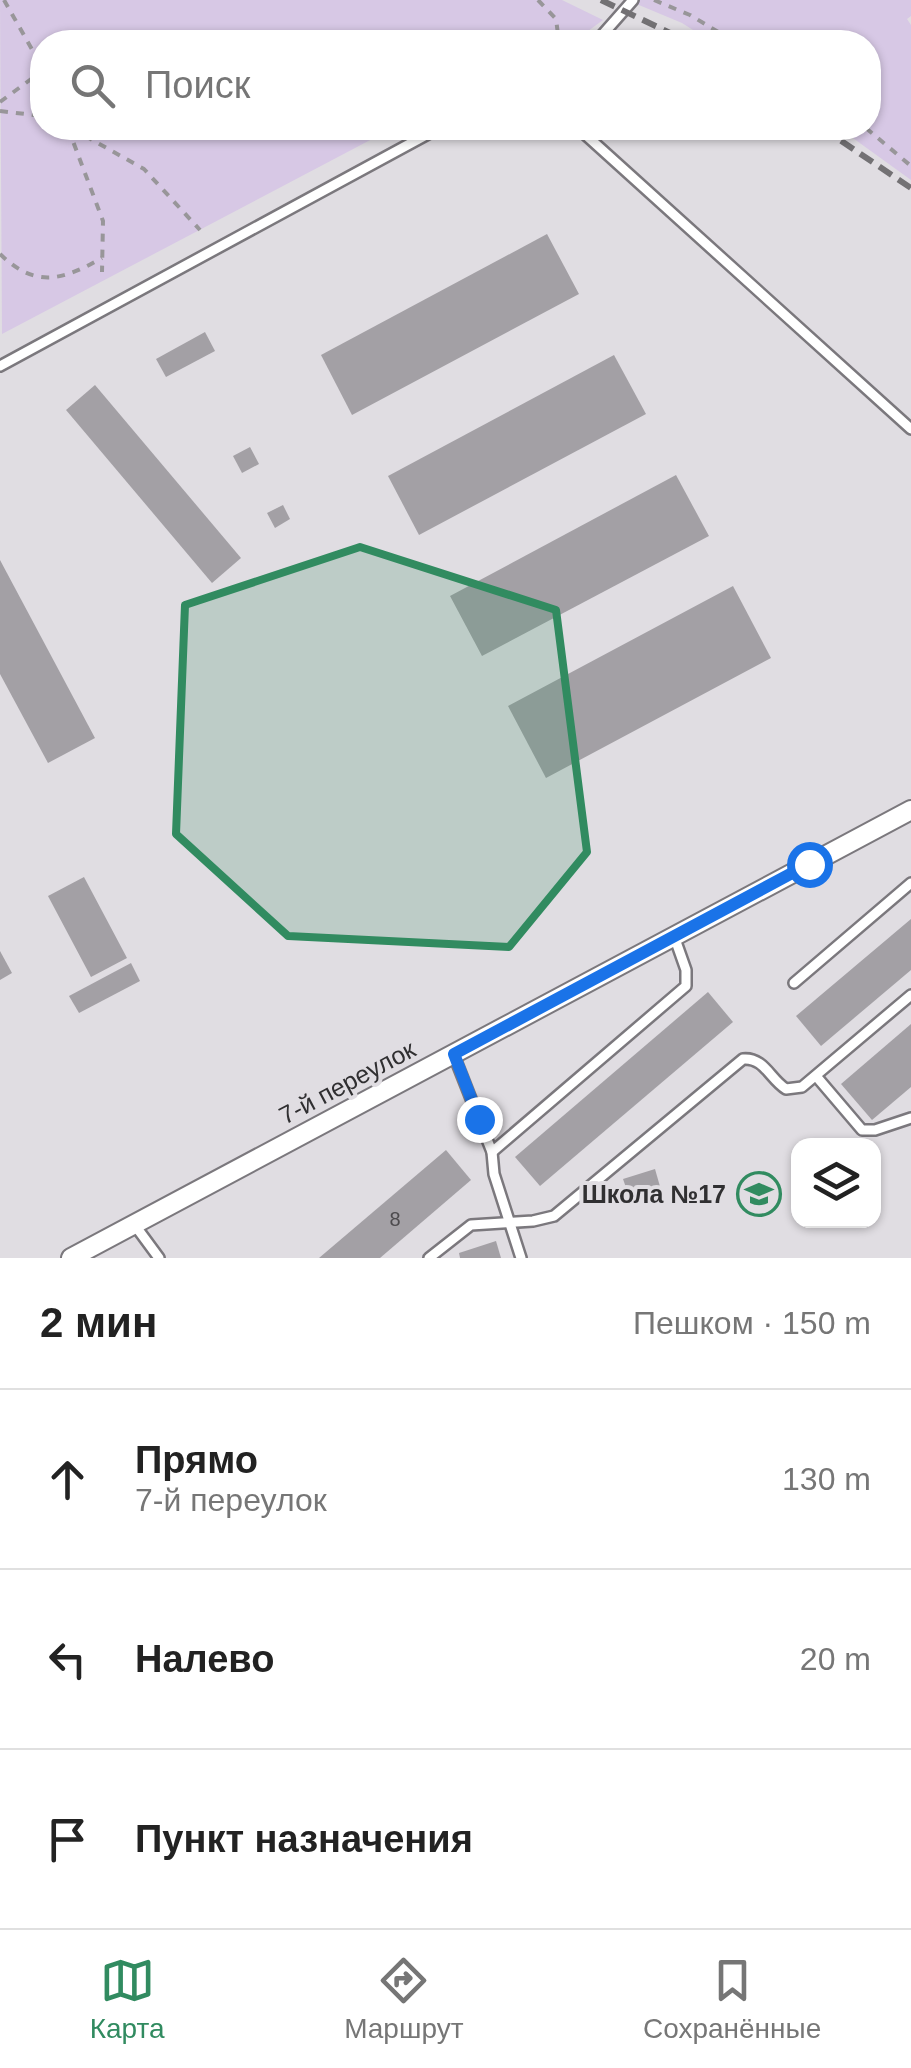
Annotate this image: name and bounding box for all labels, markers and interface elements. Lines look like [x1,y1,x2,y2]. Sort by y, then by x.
search box [30,30,881,140]
icon: search [65,58,120,113]
text: Поиск [145,64,250,106]
route start [787,842,833,888]
street label: 7-й переулок [274,1034,421,1130]
route end [457,1097,503,1143]
map controls [791,1138,881,1228]
button: layers [791,1138,881,1228]
school or university icon: Школа №17 [736,1171,782,1217]
place label: Школа №17 [582,1180,726,1208]
house number: 8 [389,1208,401,1230]
text: 2 мин [40,1299,157,1346]
text: Пешком · 150 m [633,1305,871,1341]
text: Прямо [135,1439,258,1481]
icon: ahead [40,1452,95,1507]
text: 130 m [782,1461,871,1497]
text: 7-й переулок [135,1482,327,1518]
icon: left [40,1632,95,1687]
text: Налево [135,1638,274,1680]
text: 20 m [800,1641,871,1677]
icon: arrive [40,1812,95,1867]
text: Пункт назначения [135,1818,473,1860]
tab: Карта [90,1953,165,2045]
tab: Маршрут [344,1953,463,2045]
tab: Сохранённые [643,1953,821,2045]

